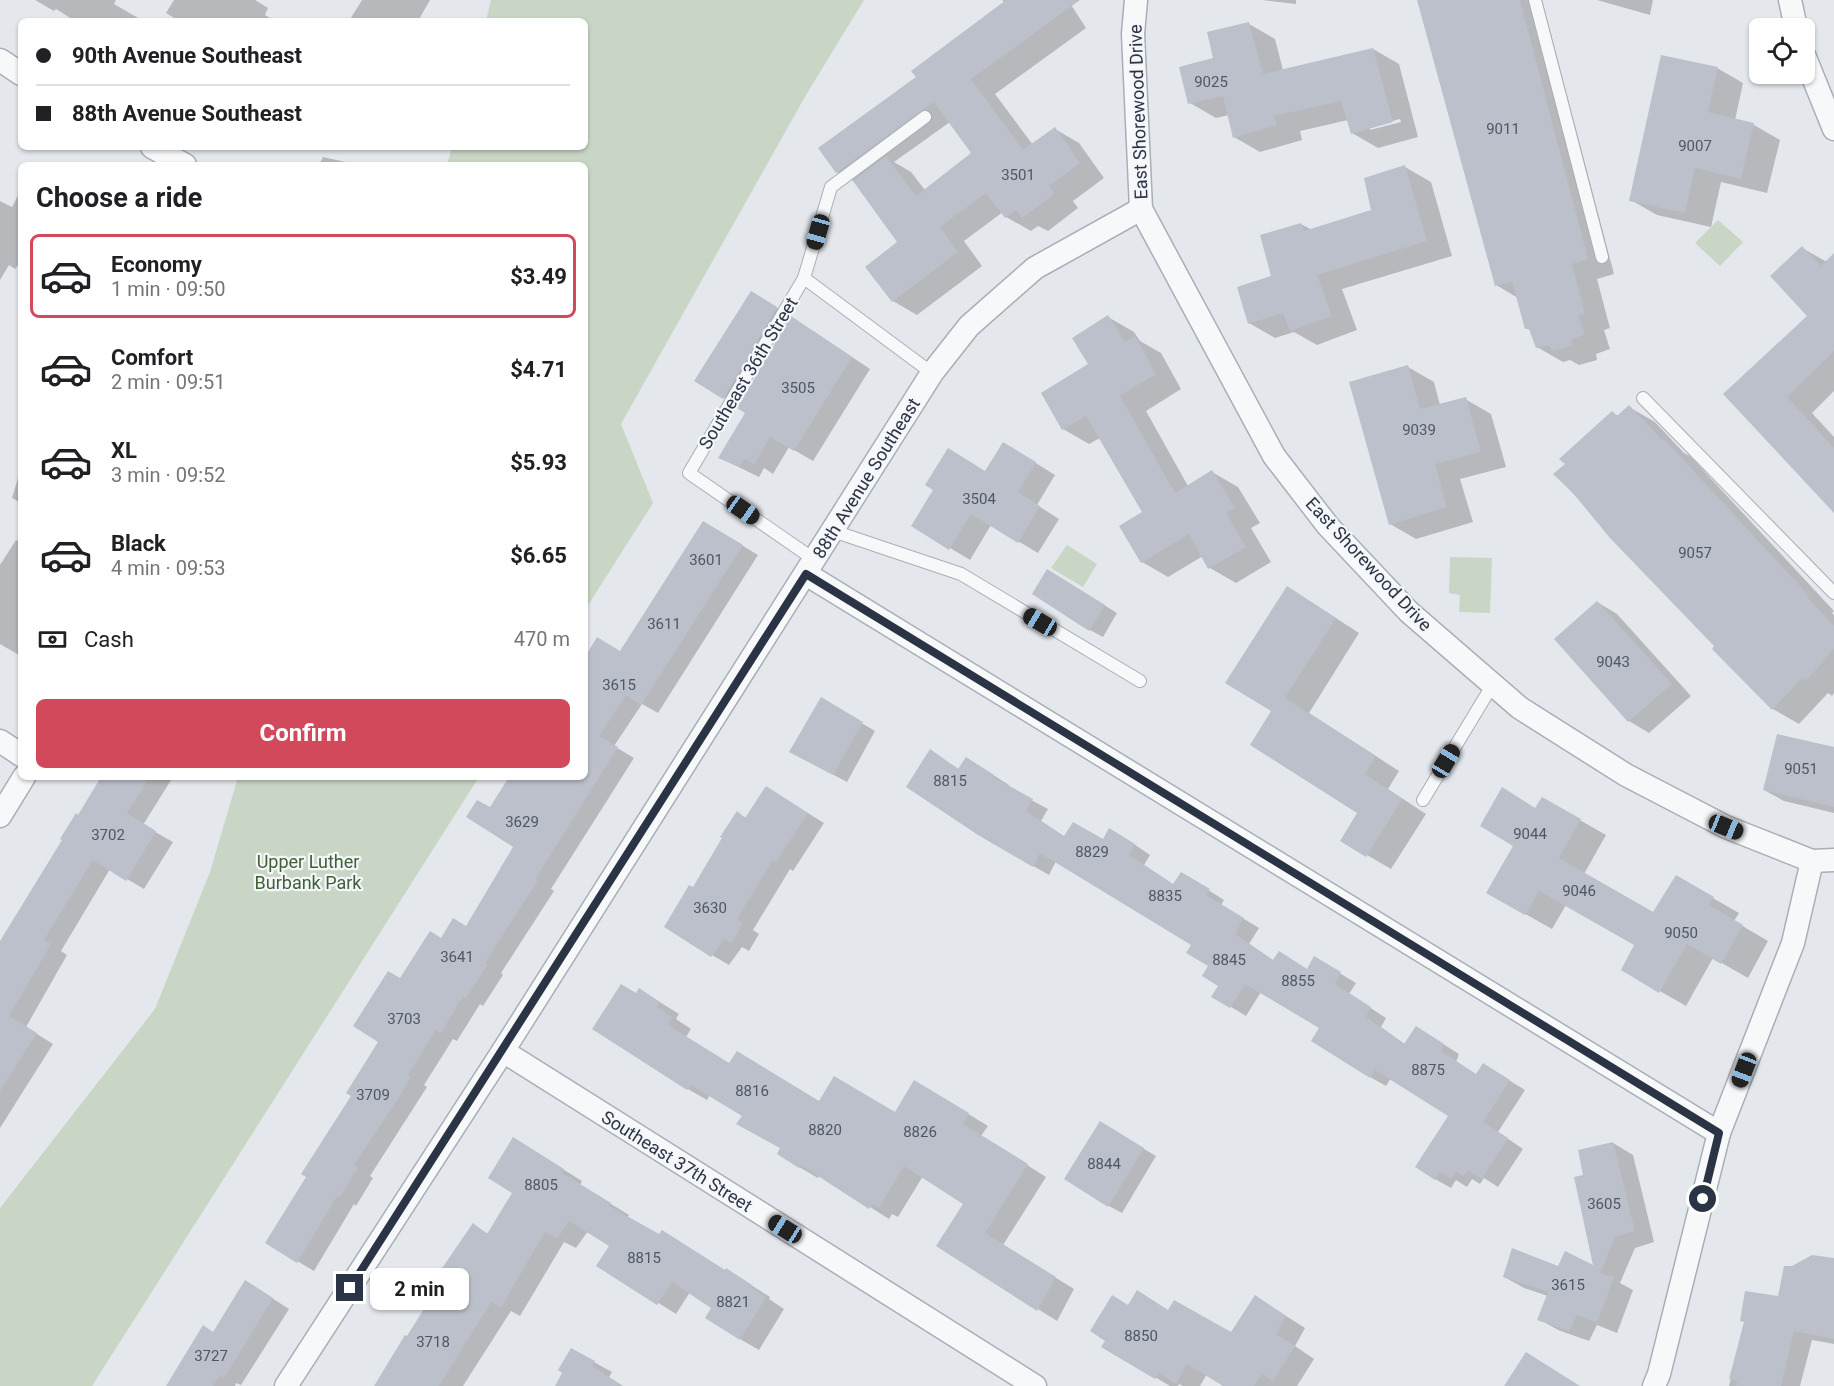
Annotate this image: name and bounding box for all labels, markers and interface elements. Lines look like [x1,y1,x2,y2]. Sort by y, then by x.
map controls [1749,18,1815,84]
button: locate [1749,18,1815,84]
street label: East Shorewood Drive [1124,24,1152,200]
text: 90th Avenue Southeast [72,43,302,68]
house number: 9025 [1194,73,1228,91]
text: 88th Avenue Southeast [72,101,302,126]
house number: 9011 [1486,120,1520,138]
house number: 9007 [1678,137,1712,155]
house number: 3501 [1001,166,1035,184]
text: Choose a ride [36,182,202,214]
car [804,212,832,252]
icon: car [39,249,93,303]
text: Economy [111,252,202,277]
text: $3.49 [510,264,567,289]
text: 1 min · 09:50 [111,277,226,301]
street label: Southeast 36th Street [694,293,802,453]
icon: car [39,342,93,396]
text: Comfort [111,345,193,370]
text: $4.71 [510,357,567,382]
text: 2 min · 09:51 [111,370,226,394]
house number: 3505 [781,379,815,397]
street label: 88th Avenue Southeast [808,394,924,562]
house number: 9039 [1402,421,1436,439]
icon: car [39,435,93,489]
text: XL [111,438,137,463]
text: $5.93 [510,450,567,475]
text: 3 min · 09:52 [111,463,226,487]
house number: 3504 [962,490,996,508]
car [723,492,763,528]
street label: East Shorewood Drive [1302,493,1436,635]
icon: car [39,528,93,582]
text: Black [111,531,166,556]
text: $6.65 [510,543,567,568]
house number: 9057 [1678,544,1712,562]
house number: 3601 [689,551,723,569]
text: 4 min · 09:53 [111,556,226,580]
car [1020,605,1060,639]
house number: 3611 [647,615,681,633]
icon: cash [36,623,69,656]
text: Cash [84,627,134,652]
text: 470 m [514,627,570,651]
house number: 9043 [1596,653,1630,671]
house number: 3615 [602,676,636,694]
button: Confirm [36,699,570,768]
car [1429,741,1463,781]
house number: 9051 [1784,760,1818,778]
house number: 8815 [933,772,967,790]
car [1706,812,1746,842]
house number: 3629 [505,813,539,831]
house number: 9044 [1513,825,1547,843]
house number: 3702 [91,826,125,844]
house number: 8829 [1075,843,1109,861]
park label: Upper Luther Burbank Park [255,851,362,893]
house number: 9046 [1562,882,1596,900]
house number: 8835 [1148,887,1182,905]
house number: 3630 [693,899,727,917]
house number: 9050 [1664,924,1698,942]
house number: 3641 [440,948,474,966]
house number: 8845 [1212,951,1246,969]
house number: 8855 [1281,972,1315,990]
house number: 3703 [387,1010,421,1028]
car [1729,1050,1759,1090]
house number: 8875 [1411,1061,1445,1079]
house number: 8816 [735,1082,769,1100]
house number: 3709 [356,1086,390,1104]
street label: Southeast 37th Street [598,1106,756,1216]
house number: 8820 [808,1121,842,1139]
house number: 8826 [903,1123,937,1141]
house number: 8844 [1087,1155,1121,1173]
house number: 8805 [524,1176,558,1194]
route start [1689,1185,1716,1212]
house number: 3605 [1587,1195,1621,1213]
car [765,1212,805,1246]
house number: 8815 [627,1249,661,1267]
callout: 2 min [371,1267,470,1309]
route end [336,1274,363,1301]
house number: 3615 [1551,1276,1585,1294]
text: 2 min [394,1277,445,1301]
house number: 8821 [716,1293,750,1311]
house number: 8850 [1124,1327,1158,1345]
house number: 3718 [416,1333,450,1351]
house number: 3727 [194,1347,228,1365]

